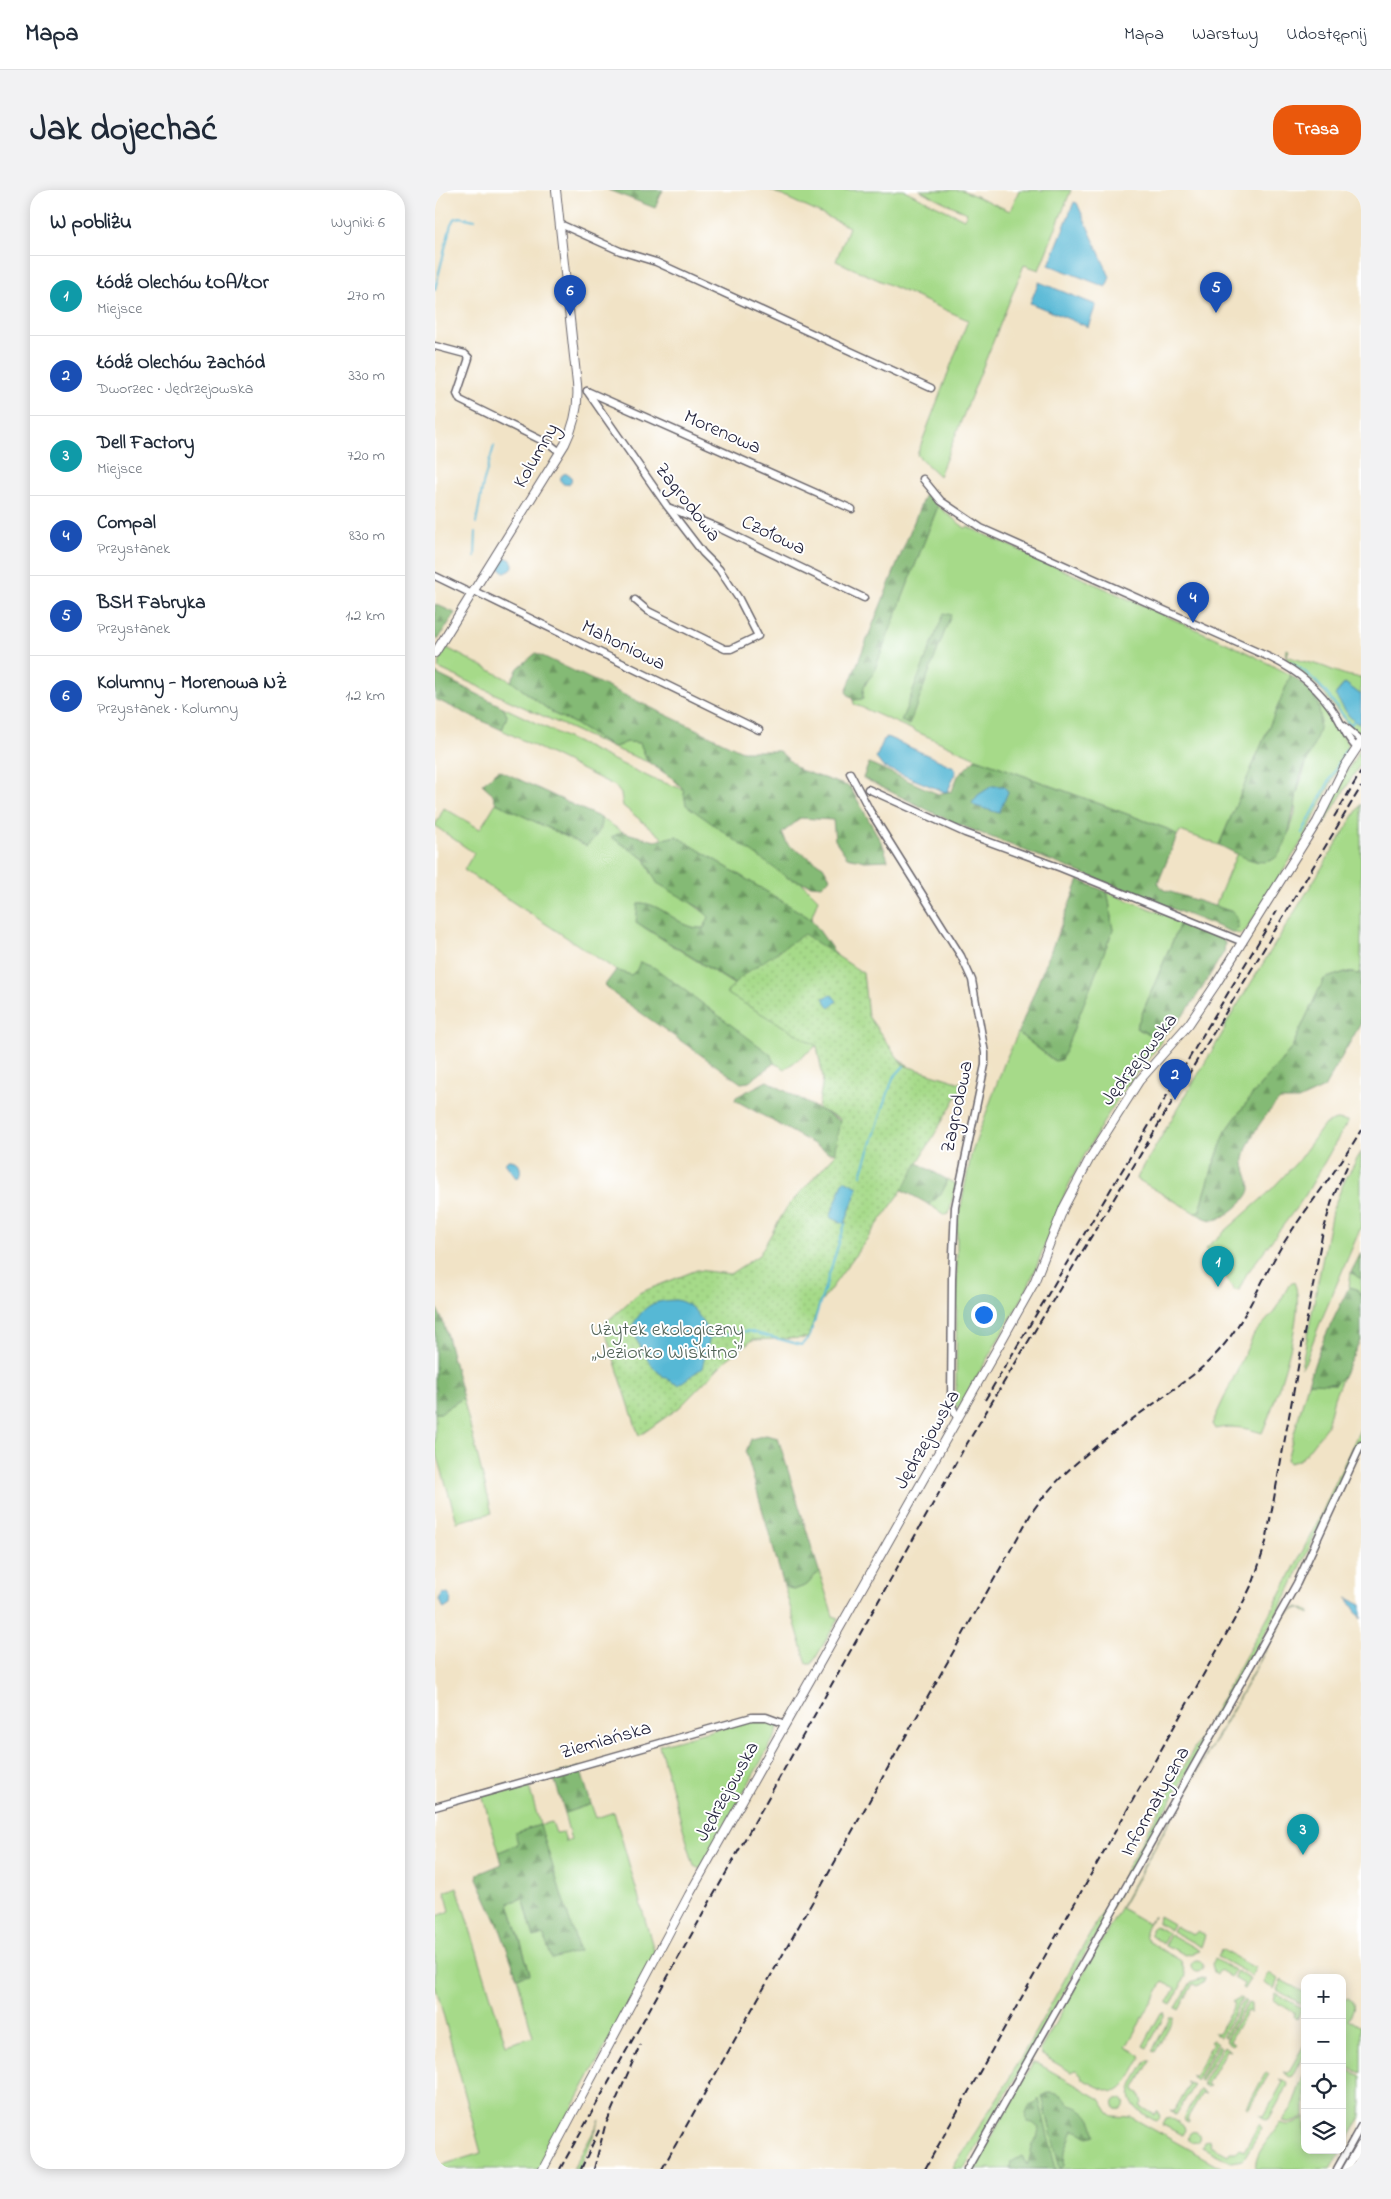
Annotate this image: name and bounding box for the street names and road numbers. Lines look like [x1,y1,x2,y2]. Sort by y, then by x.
street label: Morenowa [679,403,765,463]
street label: Kolumny [507,418,567,494]
street label: Zagrodowa [646,457,727,549]
street label: Czołowa [736,508,810,564]
street label: Mahoniowa [576,613,670,679]
street label: Jędrzejowska [1094,1007,1186,1113]
street label: Zagrodowa [934,1058,983,1156]
street label: Jędrzejowska [888,1385,968,1495]
street label: Ziemiańska [557,1714,655,1768]
street label: Jędrzejowska [688,1737,768,1847]
street label: Informatyczna [1114,1742,1198,1862]

